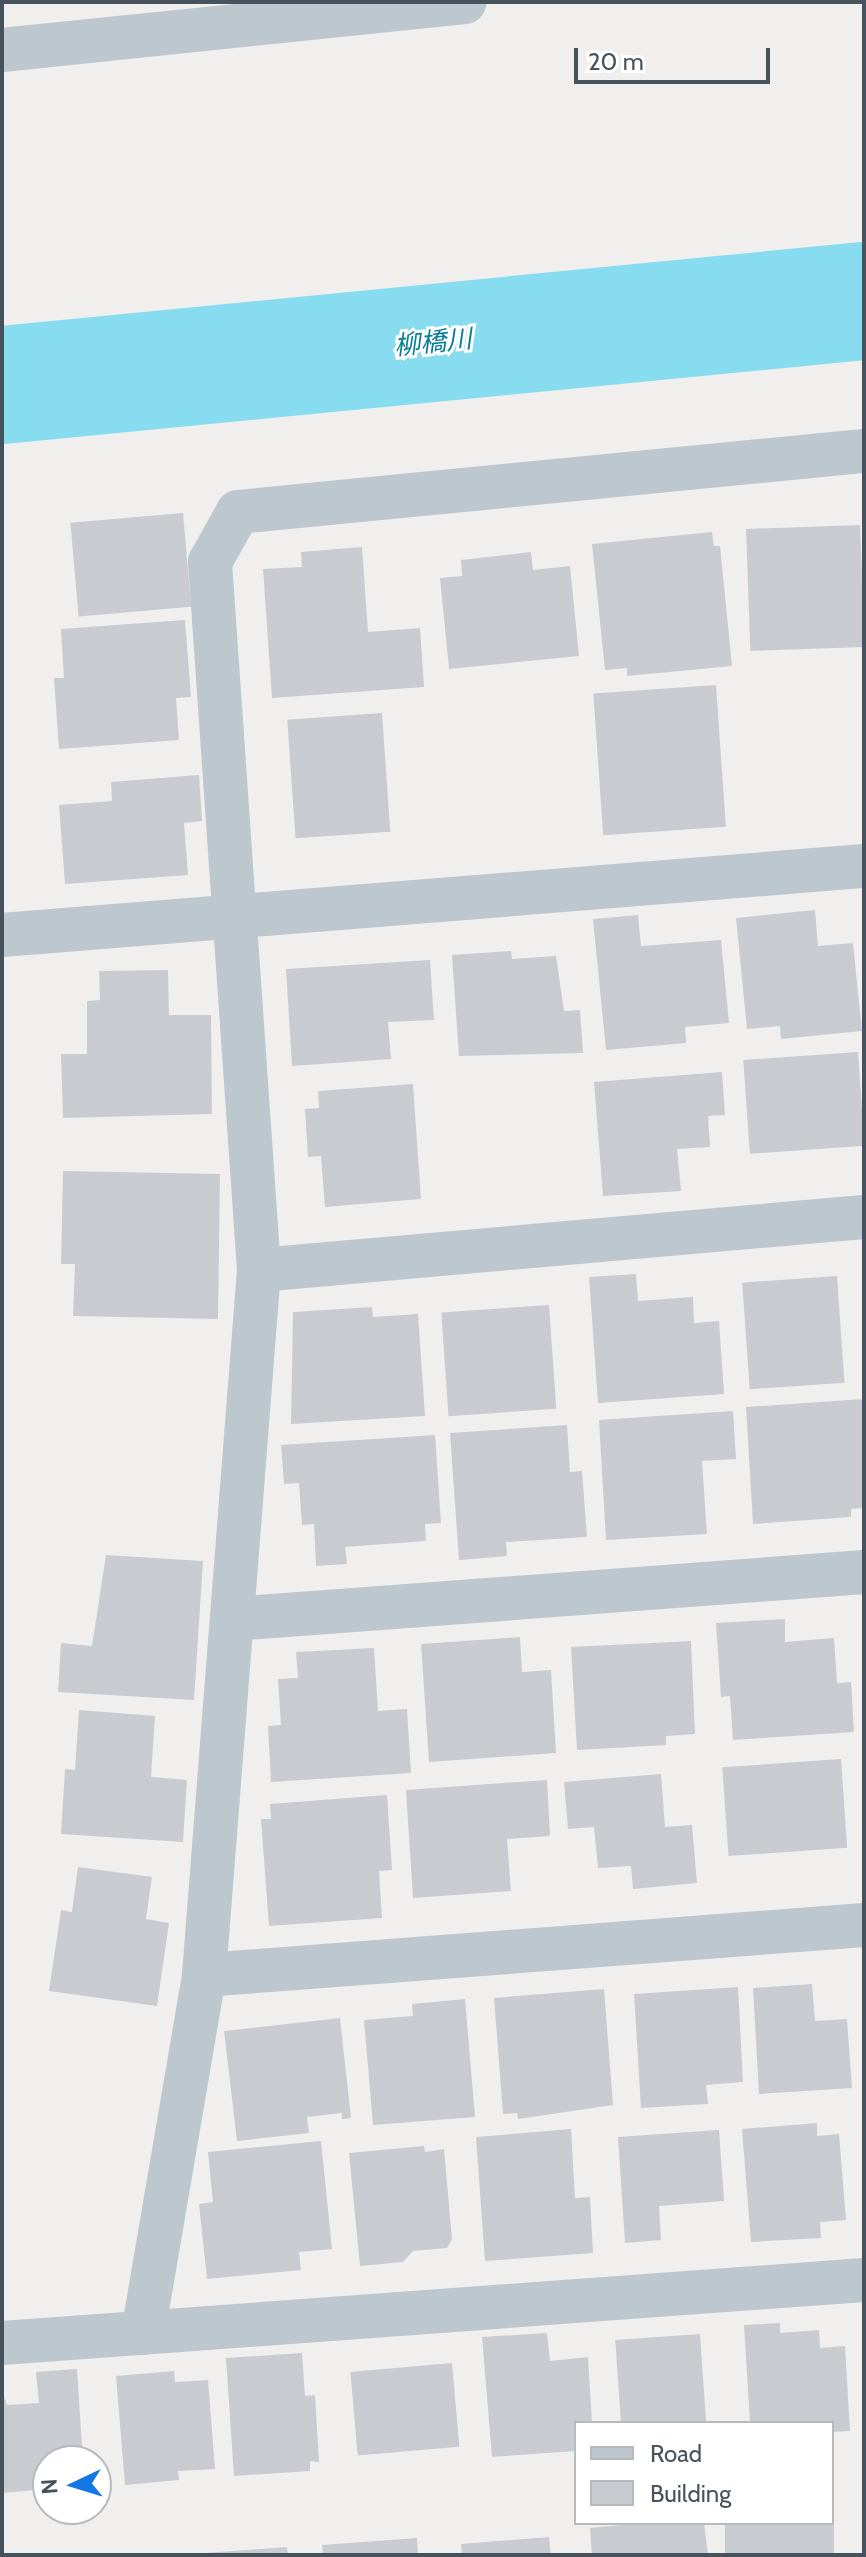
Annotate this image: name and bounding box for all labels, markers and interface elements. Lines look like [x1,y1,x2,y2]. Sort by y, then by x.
scale bar [578,32,774,82]
text: 20 m [588,47,644,76]
water label: 柳橋川 [393,323,473,363]
legend [574,2421,834,2525]
text: Road [650,2439,702,2468]
north arrow [32,2445,112,2525]
text: N [36,2478,64,2495]
text: Building [650,2479,731,2508]

